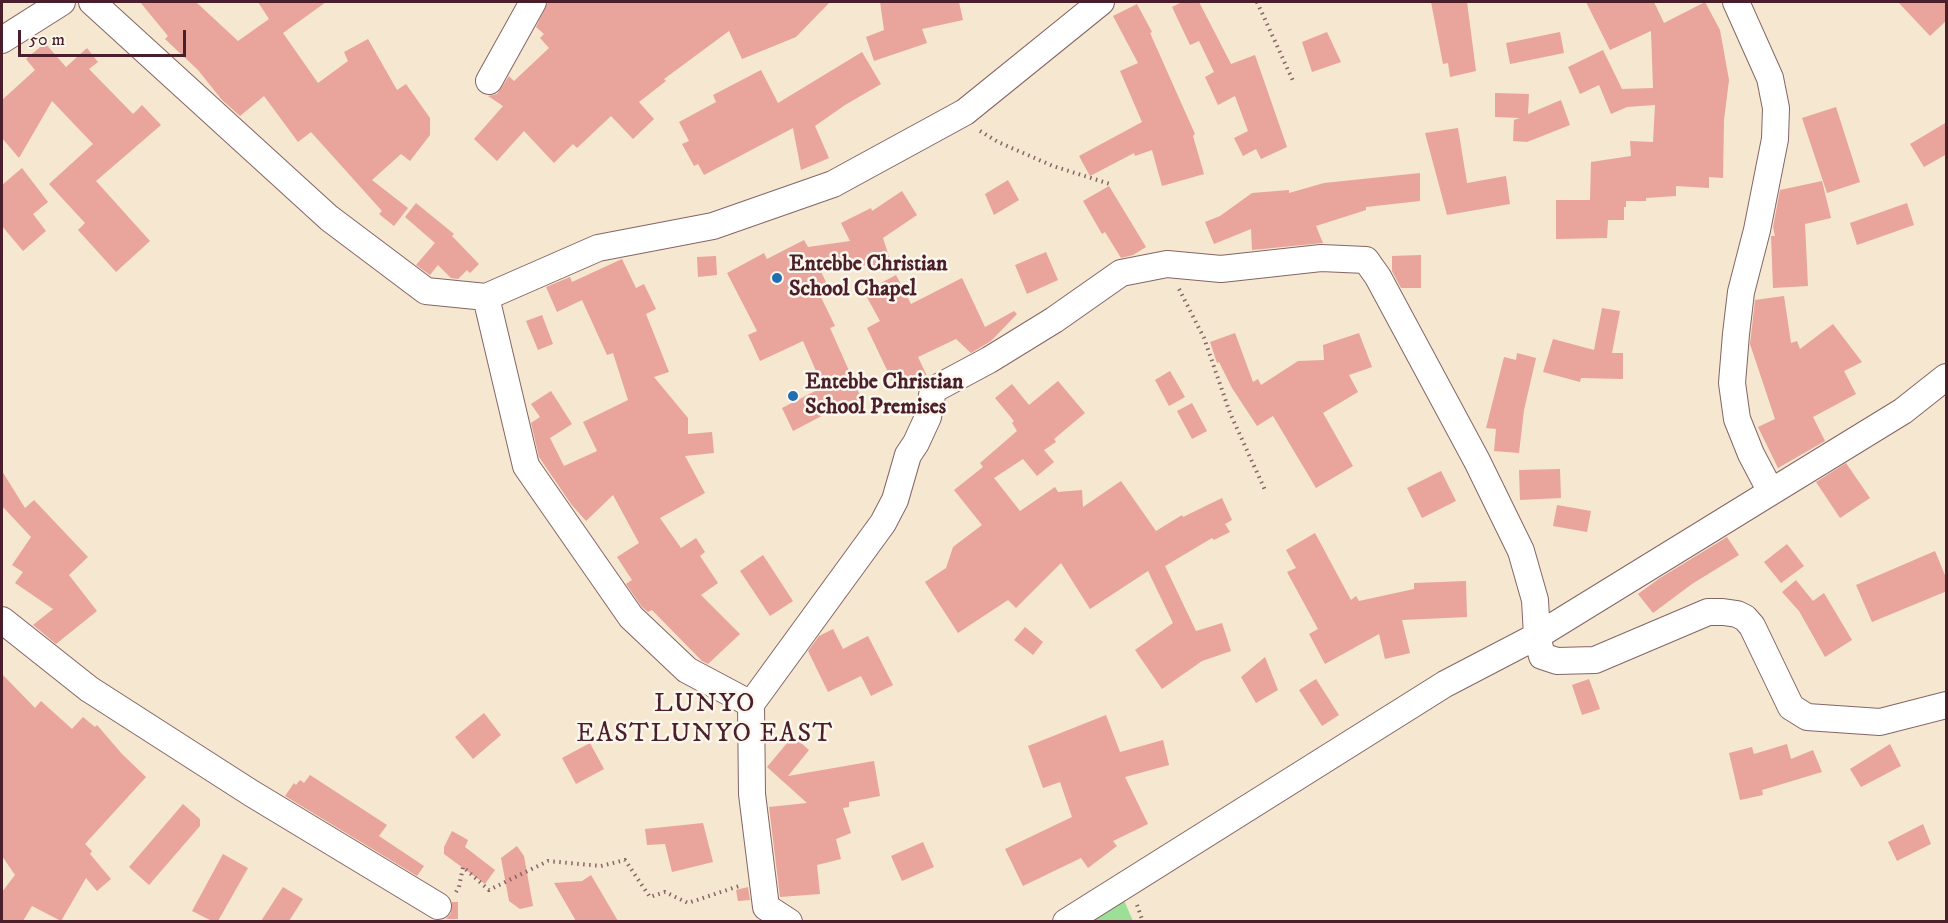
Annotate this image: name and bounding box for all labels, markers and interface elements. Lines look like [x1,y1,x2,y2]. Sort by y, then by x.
scale bar [21,18,189,56]
text: 50 m [29,29,65,51]
place label: Entebbe Christian School Chapel [789,252,947,304]
marker: Entebbe Christian School Chapel [770,271,784,285]
place label: Entebbe Christian School Premises [805,370,963,422]
marker: Entebbe Christian School Premises [786,389,800,403]
district label: LUNYO EASTLUNYO EAST [576,690,834,752]

